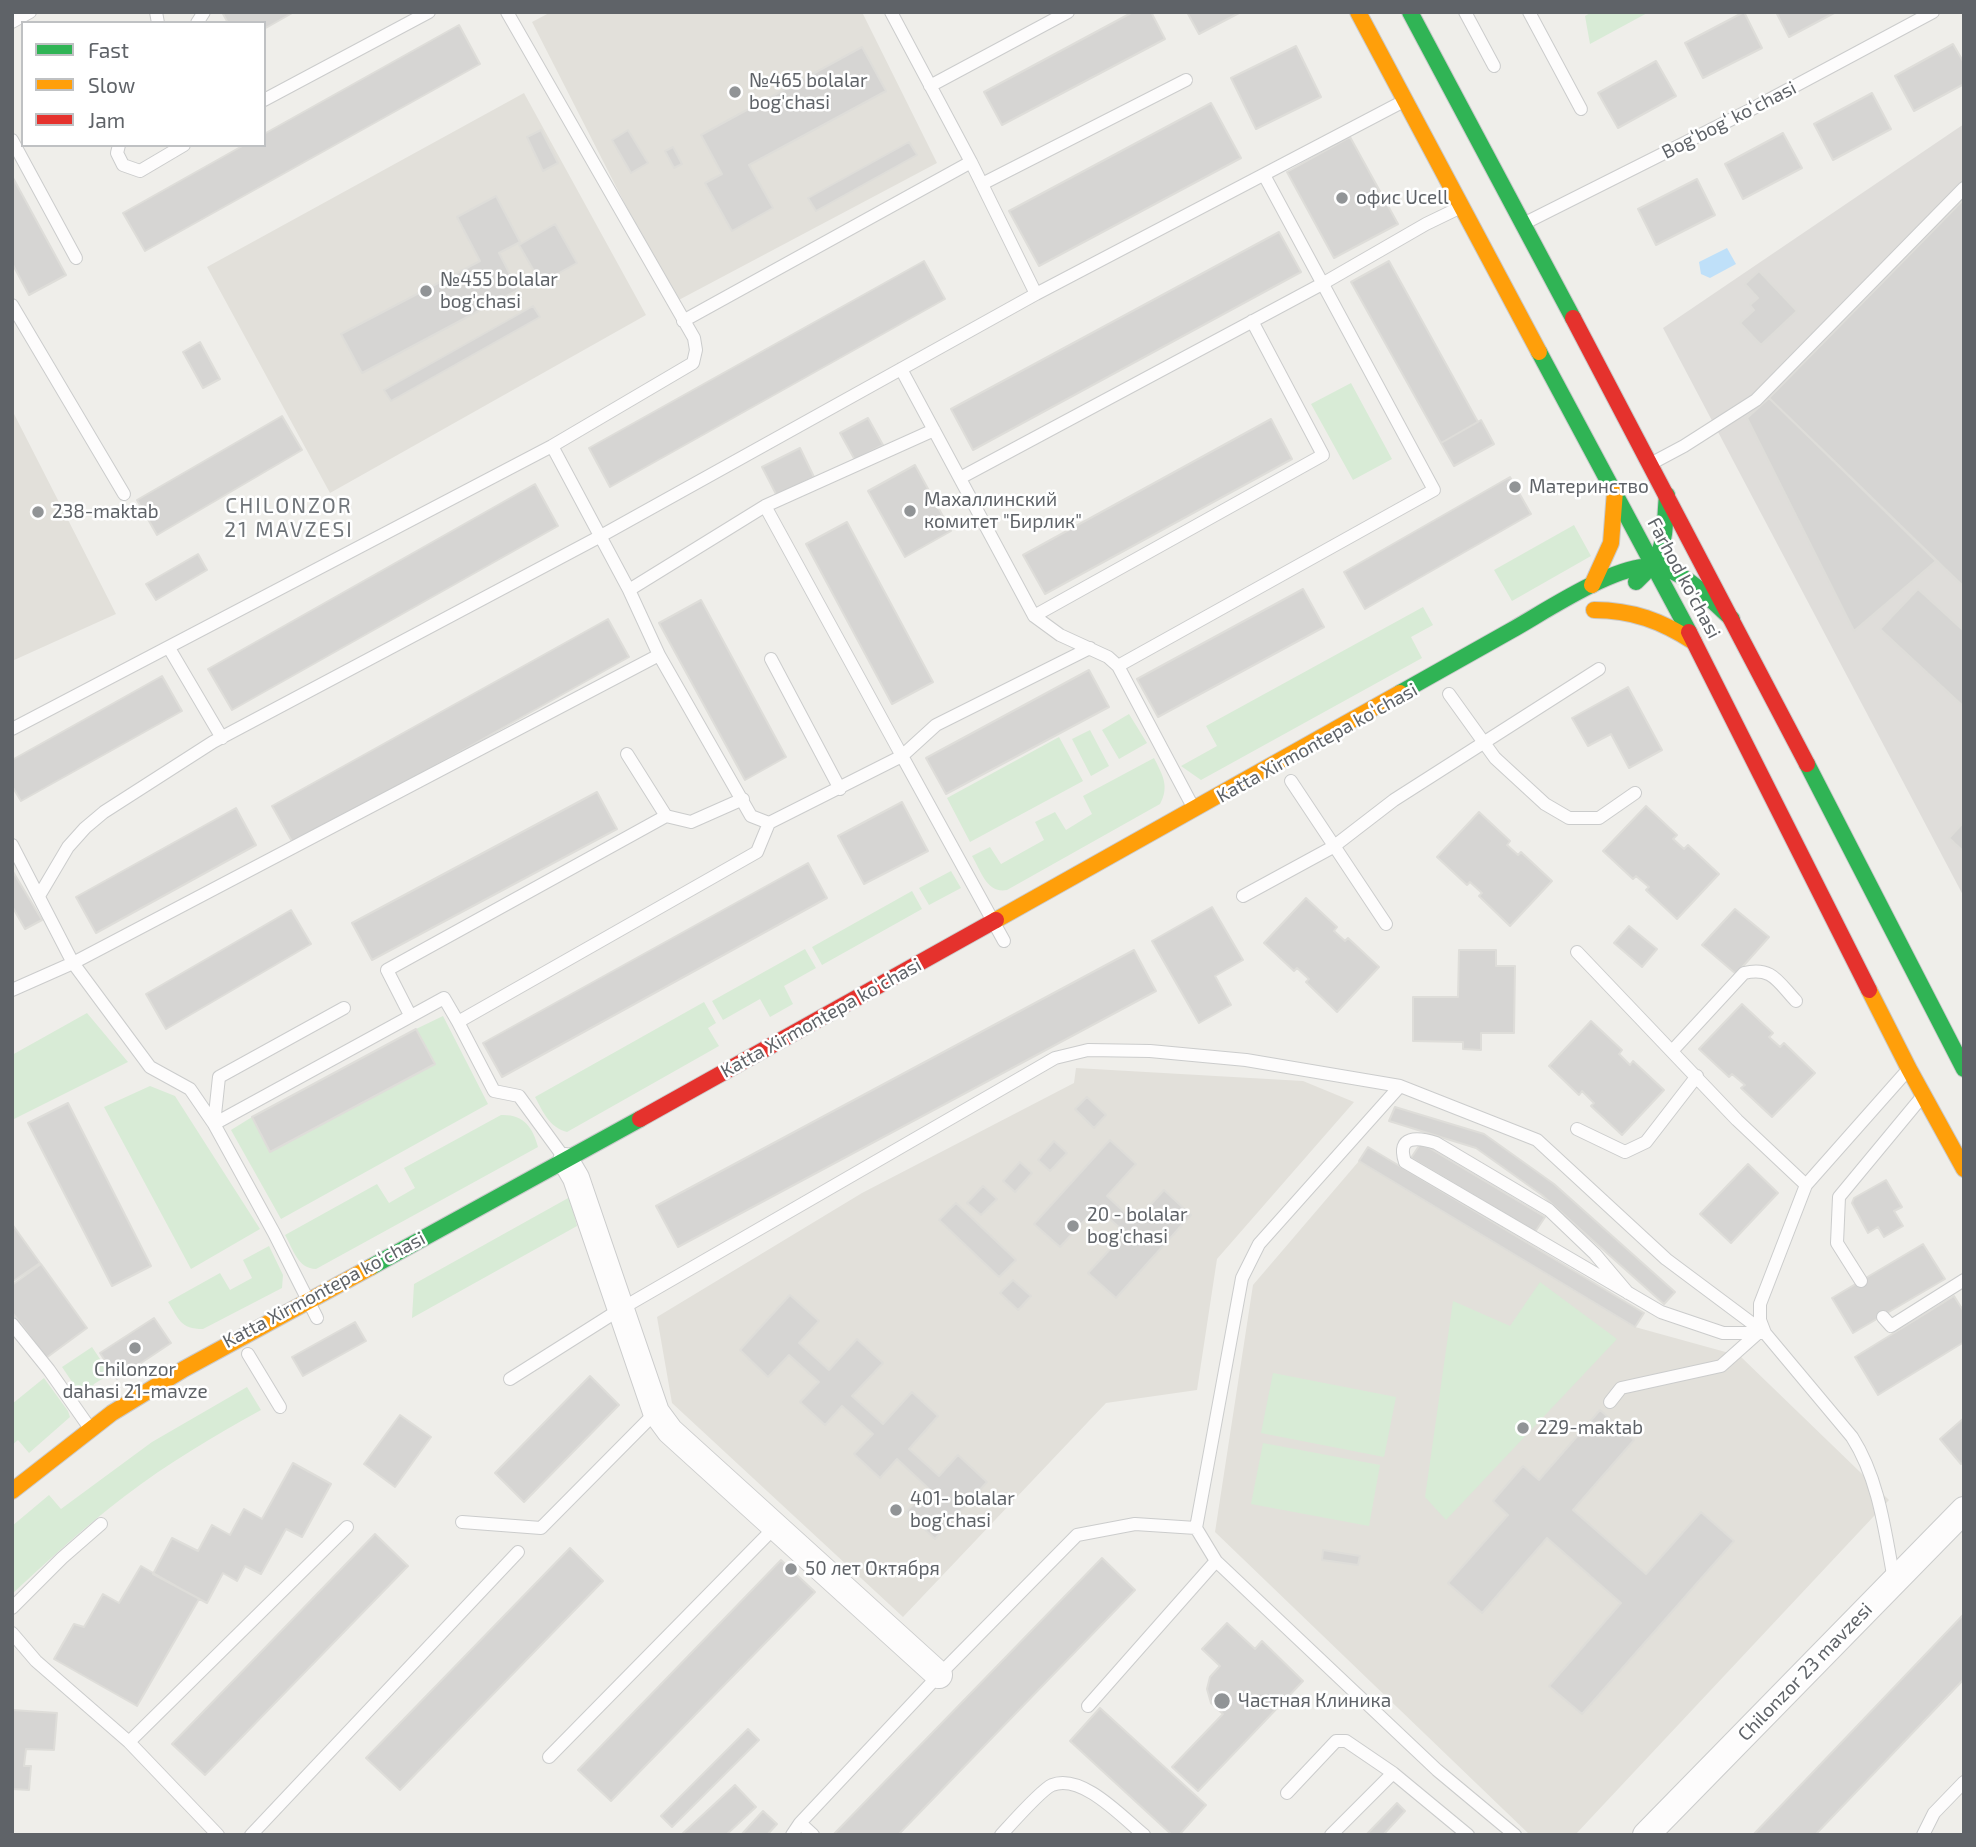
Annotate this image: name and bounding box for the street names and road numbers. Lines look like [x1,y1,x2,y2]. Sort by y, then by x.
street label: Bogʻbogʻ koʻchasi [1658,76,1800,164]
street label: Farhod ko'chasi [1643,514,1725,642]
street label: Katta Xirmontepa koʻchasi [1213,678,1421,808]
street label: Katta Xirmontepa koʻchasi [717,953,925,1083]
street label: Katta Xirmontepa koʻchasi [219,1227,429,1353]
street label: Chilonzor 23 mavzesi [1733,1598,1877,1746]

